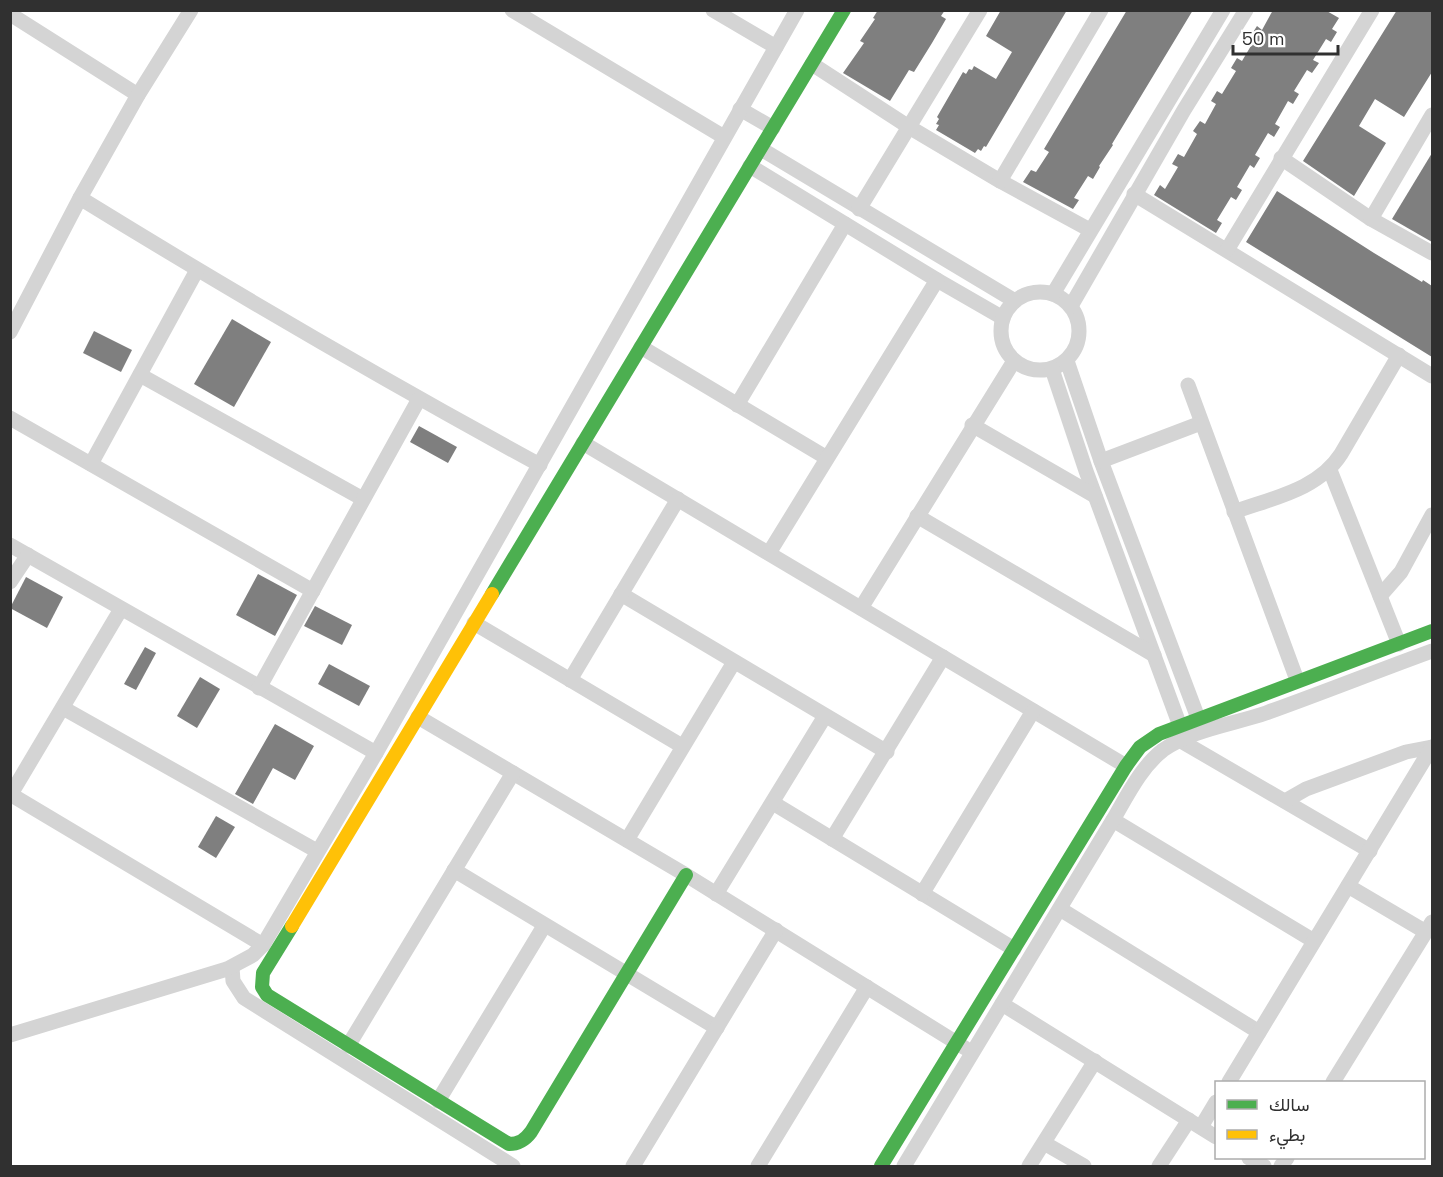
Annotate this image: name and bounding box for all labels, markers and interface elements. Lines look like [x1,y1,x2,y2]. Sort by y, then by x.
scale bar [1233,18,1338,56]
text: 50 m [1242,27,1284,50]
legend [1215,1081,1425,1159]
text: سالك [1269,1093,1309,1116]
text: بطيء [1269,1123,1305,1150]

